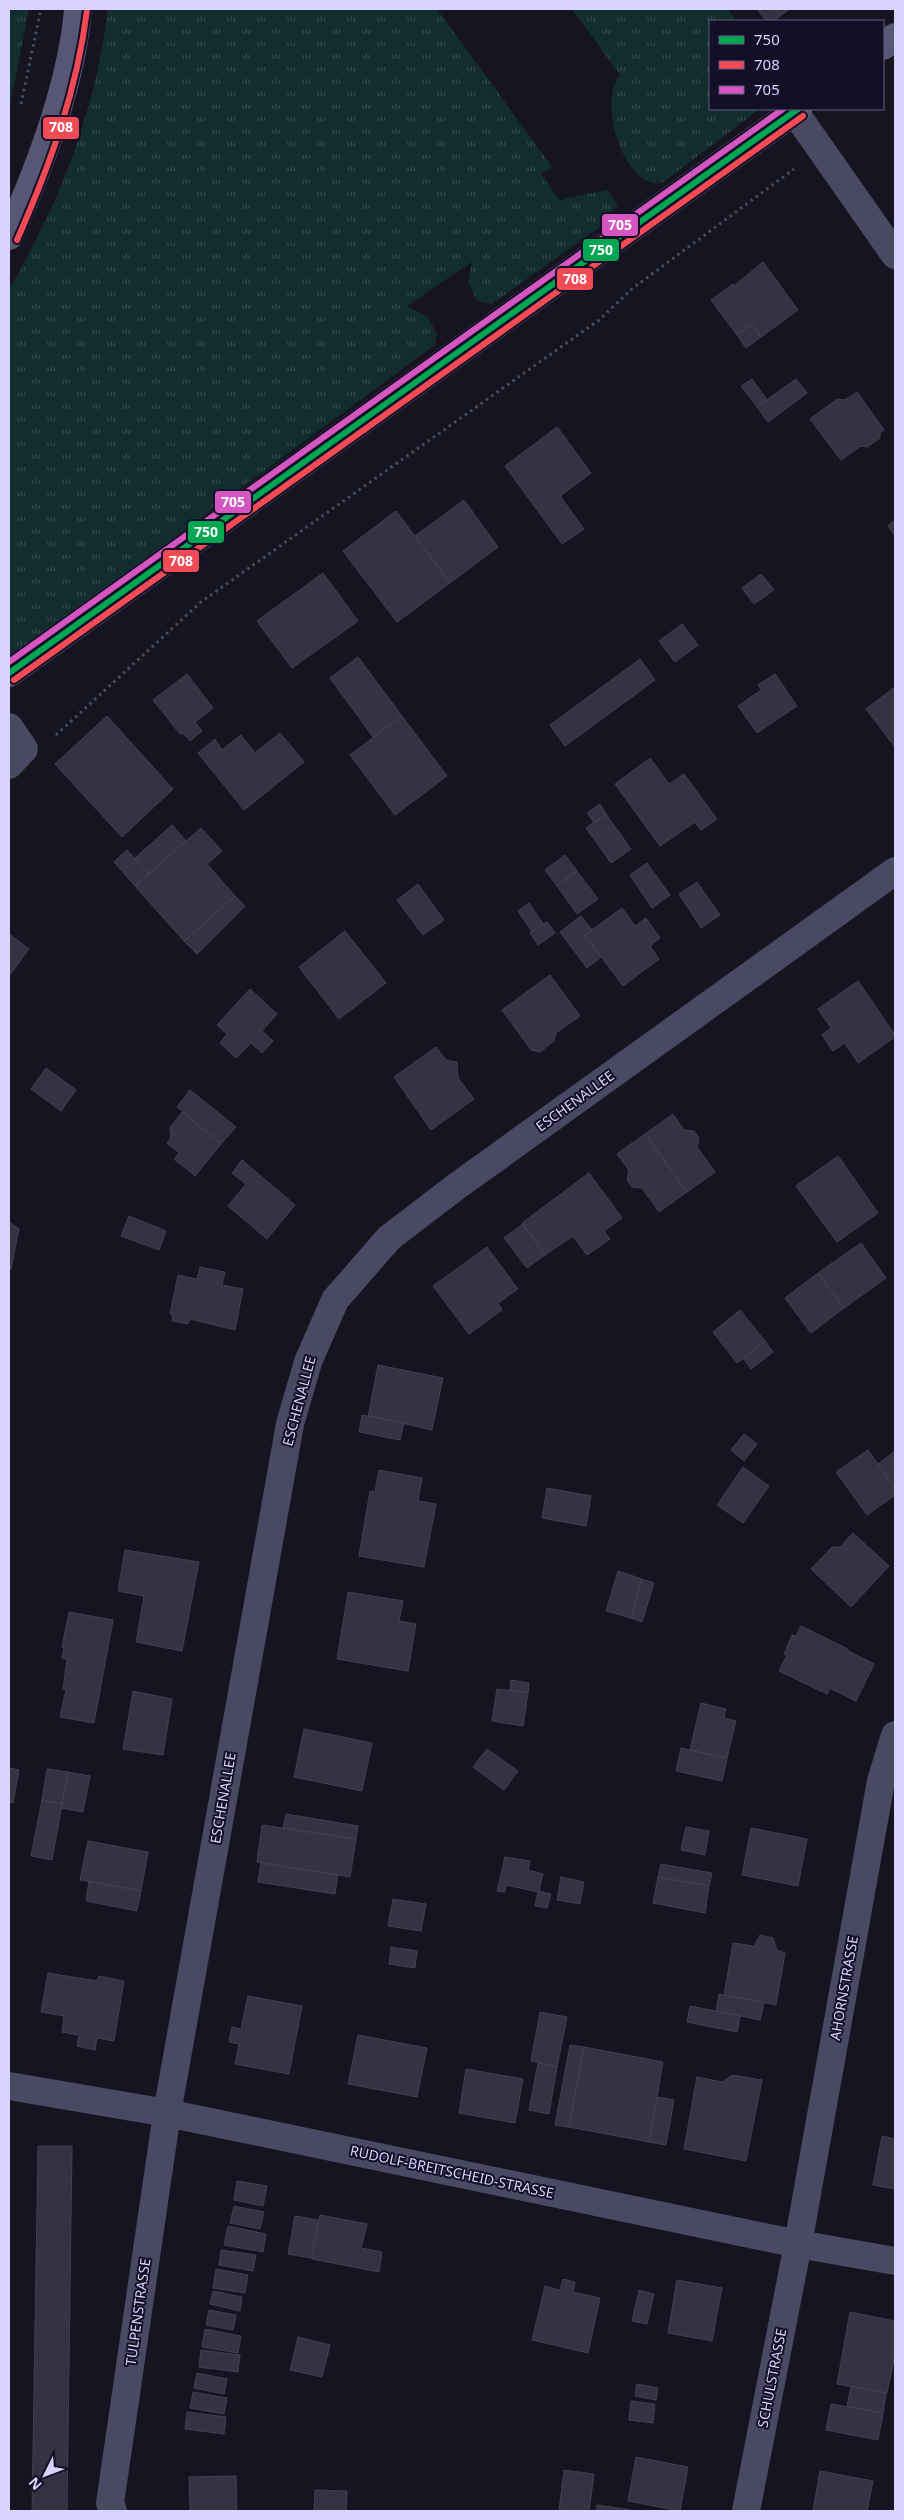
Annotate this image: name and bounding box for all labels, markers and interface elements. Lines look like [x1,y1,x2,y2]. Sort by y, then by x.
legend [709,20,884,110]
text: 750 [754,29,780,49]
text: 708 [754,54,780,74]
text: 705 [754,79,780,99]
line badge: 708 [42,116,80,140]
text: 708 [49,117,73,136]
line badge: 705 [601,213,639,237]
text: 705 [608,215,632,234]
line badge: 750 [582,238,620,262]
text: 750 [589,240,613,259]
line badge: 708 [556,267,594,291]
text: 708 [563,269,587,288]
line badge: 705 [214,490,252,514]
text: 705 [221,492,245,511]
line badge: 750 [187,520,225,544]
text: 750 [194,522,218,541]
line badge: 708 [162,549,200,573]
text: 708 [169,551,193,570]
street label: ESCHENALLEE [532,1066,618,1135]
street label: ESCHENALLEE [277,1354,320,1448]
street label: ESCHENALLEE [205,1751,240,1845]
street label: AHORNSTRASSE [825,1934,862,2042]
street label: RUDOLF-BREITSCHEID-STRASSE [349,2141,556,2202]
street label: TULPENSTRASSE [121,2257,154,2367]
street label: SCHULSTRASSE [753,2327,790,2429]
north arrow [20,2450,70,2500]
text: N [24,2473,46,2495]

